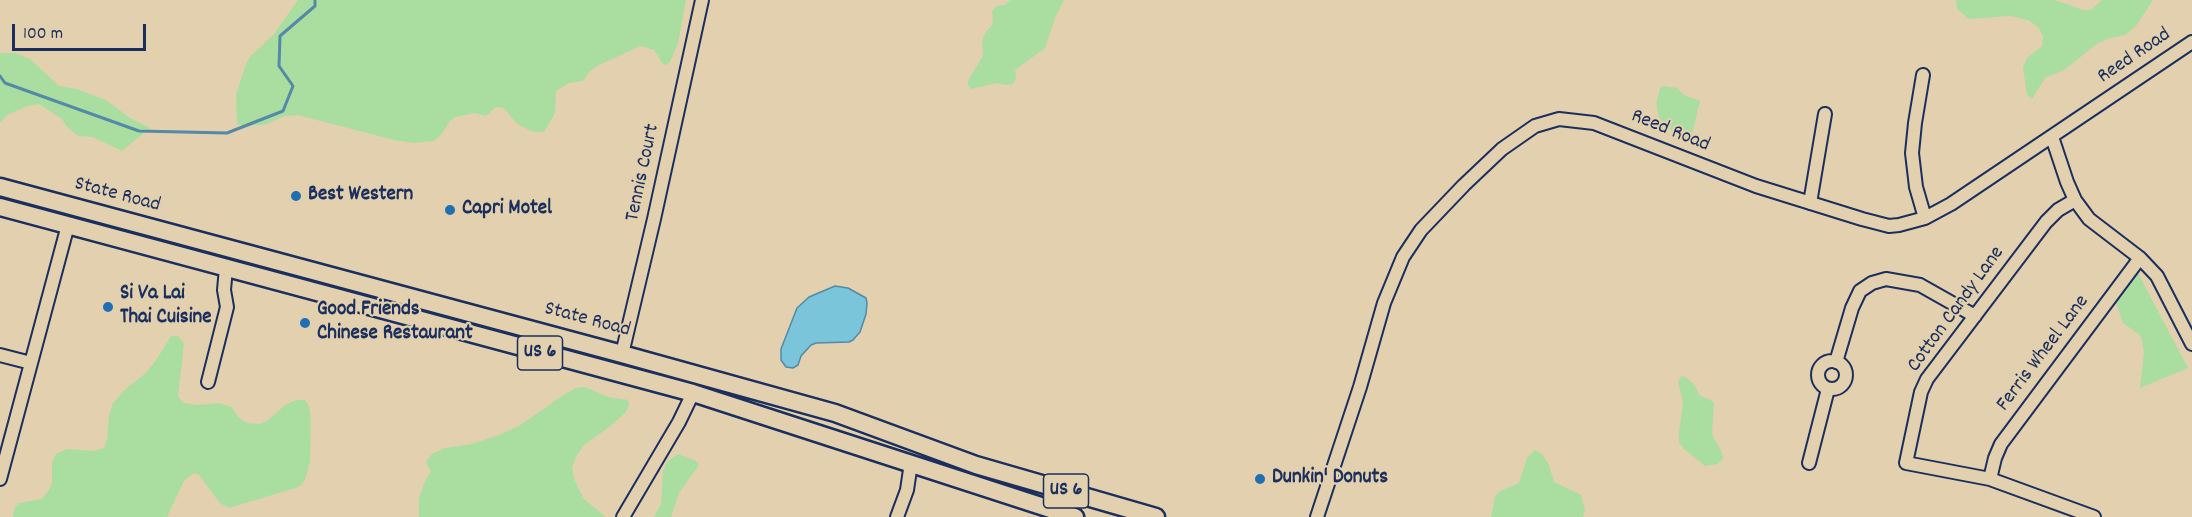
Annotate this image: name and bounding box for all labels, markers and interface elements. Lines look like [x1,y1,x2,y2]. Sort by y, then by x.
scale bar [15,12,148,50]
text: 100 m [23,22,63,47]
street label: Reed Road [2094,23,2176,91]
street label: Reed Road [1627,105,1713,159]
street label: Tennis Court [621,122,667,224]
street label: State Road [71,172,163,220]
place label: Best Western [308,183,413,209]
marker: Best Western [289,189,303,203]
place label: Capri Motel [462,197,552,223]
marker: Capri Motel [443,203,457,217]
street label: Cotton Candy Lane [1903,242,2011,378]
place label: Si Va Lai Thai Cuisine [120,282,211,332]
street label: Ferris Wheel Lane [1992,291,2096,417]
street label: State Road [541,297,633,345]
place label: Good Friends Chinese Restaurant [317,298,473,348]
marker: Si Va Lai Thai Cuisine [101,300,115,314]
marker: Good Friends Chinese Restaurant [298,316,312,330]
road number: US 6 [518,336,562,370]
place label: Dunkin' Donuts [1272,466,1388,492]
marker: Dunkin' Donuts [1253,472,1267,486]
road number: US 6 [1044,474,1088,508]

